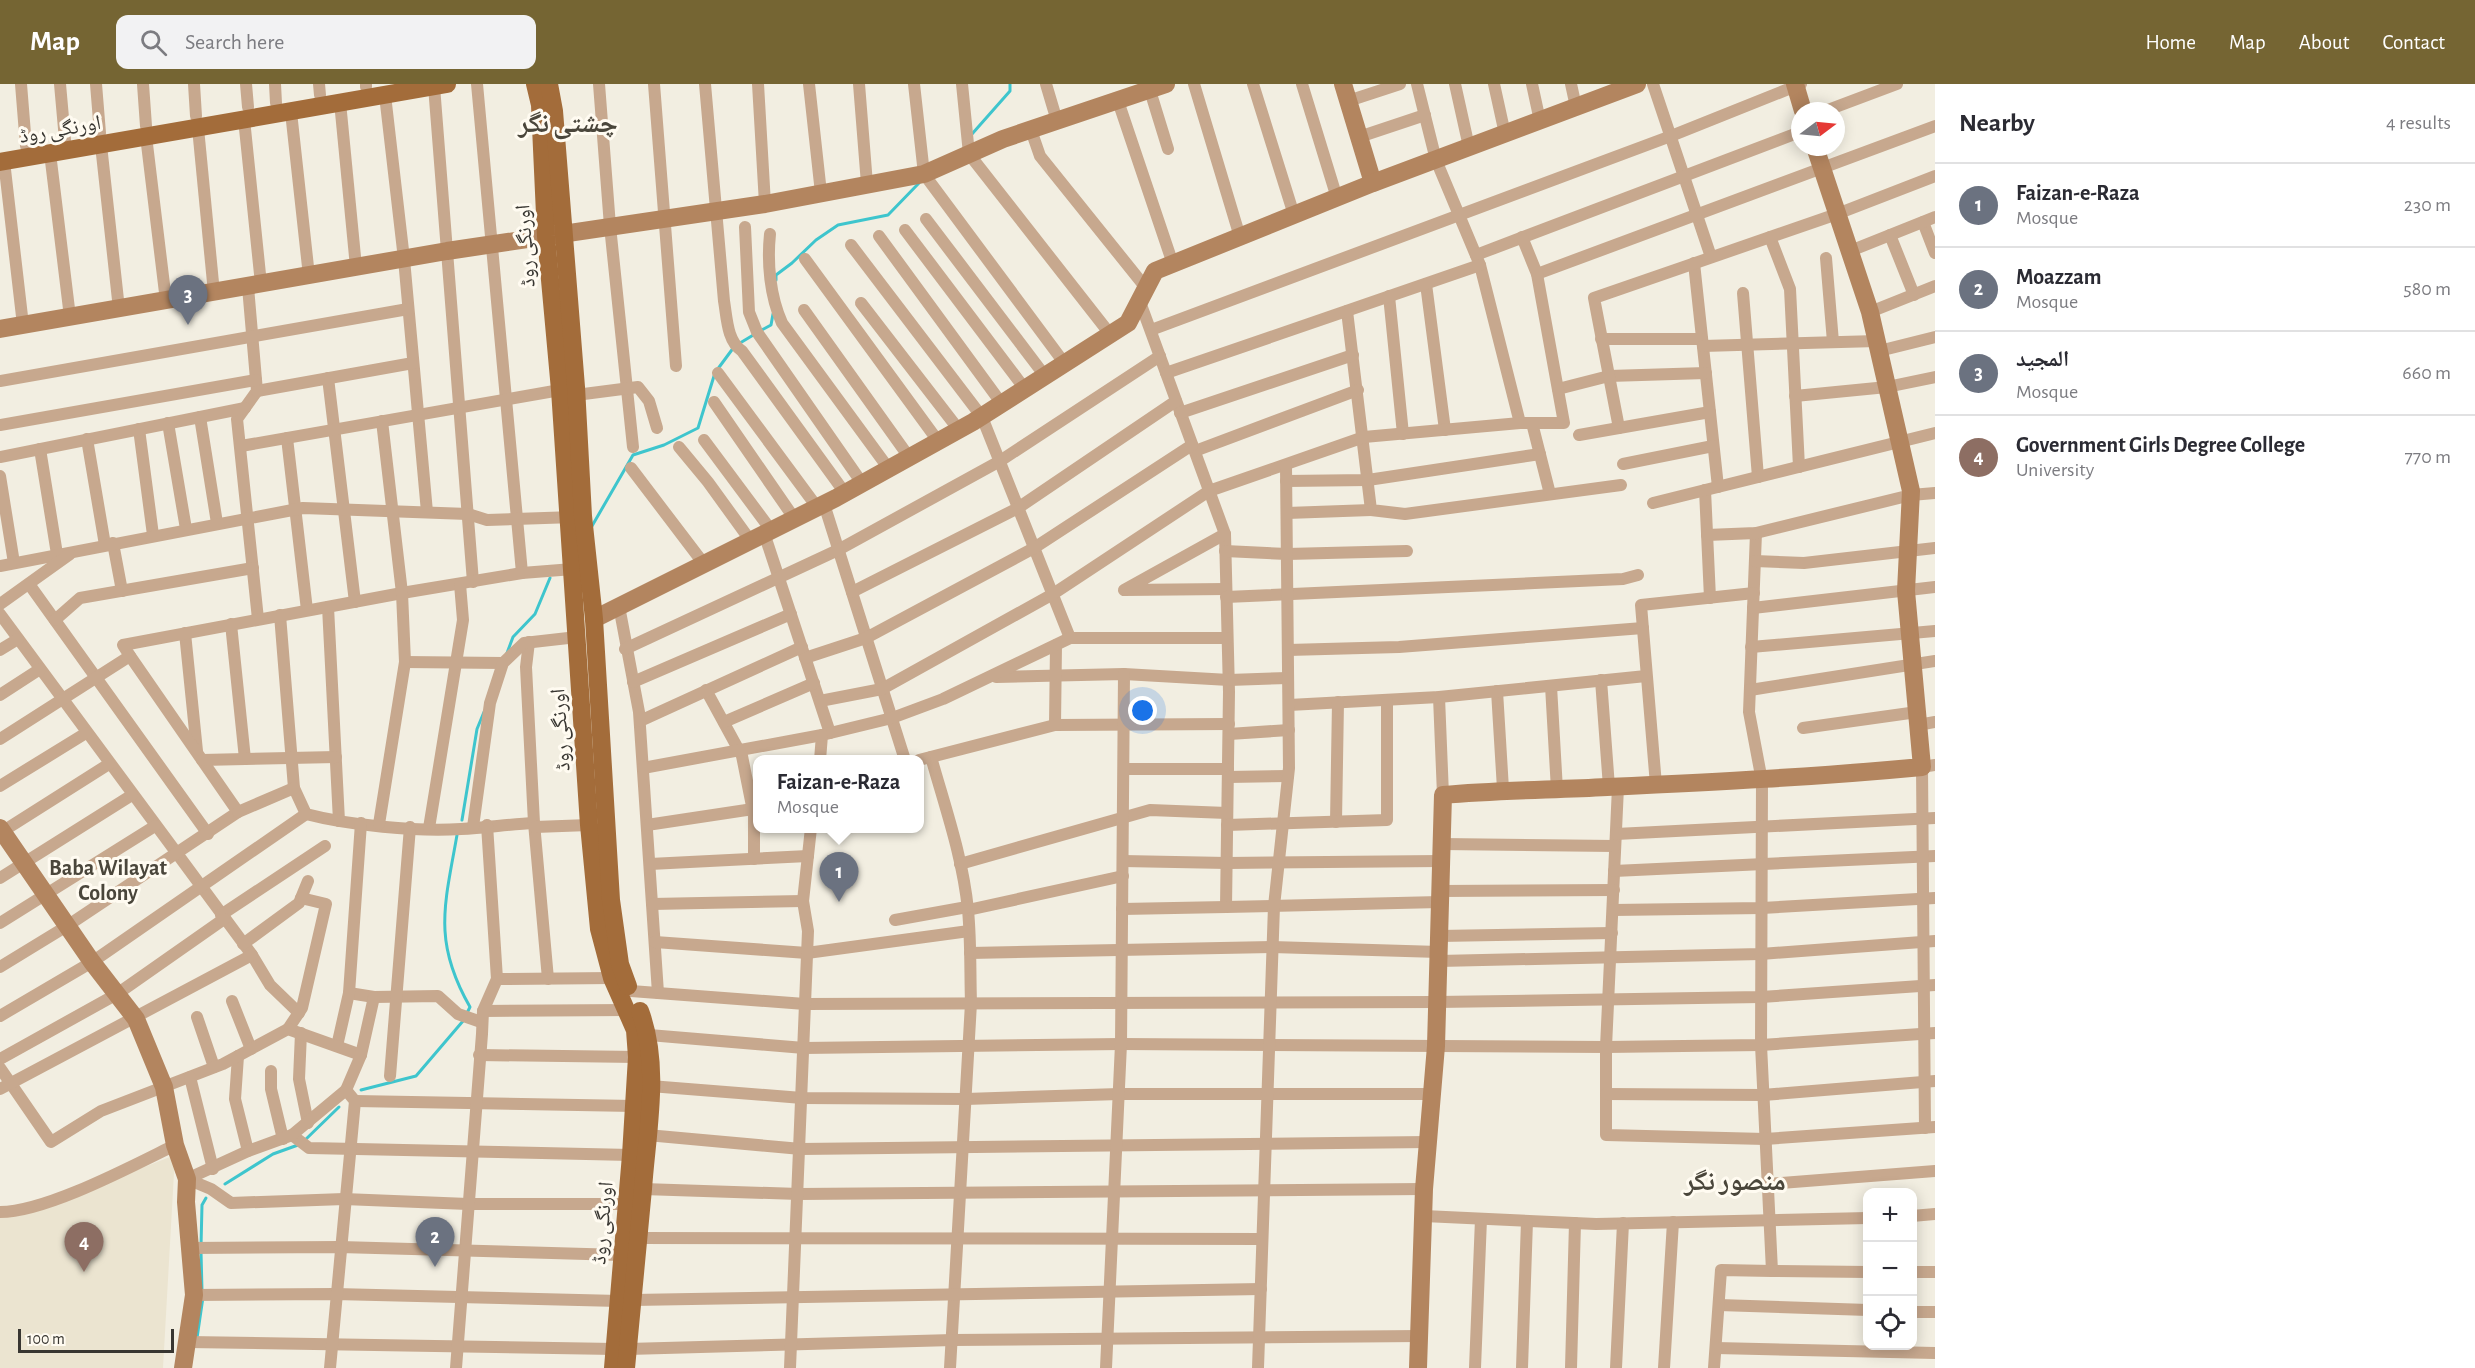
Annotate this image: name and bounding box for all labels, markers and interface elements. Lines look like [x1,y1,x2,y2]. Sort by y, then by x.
search box [116,15,536,69]
icon: search [137,26,170,59]
text: Map [30,28,80,56]
text: Search here [185,31,284,53]
text: Home [2145,32,2196,53]
text: Map [2229,32,2266,53]
text: About [2299,32,2349,53]
text: Contact [2382,32,2445,53]
north arrow [1791,102,1845,156]
district label: چشتی نگر [517,110,618,140]
text: Nearby [1959,110,2035,136]
street label: اورنگی روڈ [17,112,103,149]
text: 4 results [2386,113,2451,133]
text: Faizan-e-Raza [2016,182,2140,204]
text: 1 [1975,195,1982,215]
text: 230 m [2404,195,2451,215]
street label: اورنگی روڈ [512,204,541,288]
text: Mosque [2016,208,2078,228]
text: Moazzam [2016,266,2102,288]
pin: 3 [168,276,207,325]
text: 2 [1974,279,1983,299]
text: 580 m [2403,279,2451,299]
text: Mosque [2016,292,2078,312]
text: المجید [2016,348,2069,370]
text: 3 [1974,363,1983,383]
text: 660 m [2402,363,2451,383]
text: Mosque [2016,382,2078,402]
text: Government Girls Degree College [2016,434,2305,456]
text: 4 [1973,447,1984,467]
text: 770 m [2404,447,2451,467]
text: University [2016,460,2094,480]
street label: اورنگی روڈ [547,688,576,772]
your location [1128,696,1157,725]
popup [753,755,924,833]
text: Faizan-e-Raza [777,771,900,793]
text: Mosque [777,797,839,817]
pin: 1 [820,852,858,902]
district label: Baba Wilayat Colony [49,857,168,905]
district label: منصور نگر [1683,1168,1786,1196]
street label: اورنگی روڈ [588,1181,619,1265]
map controls [1863,1188,1917,1350]
button: + [1863,1188,1917,1242]
pin: 2 [416,1218,454,1267]
pin: 4 [64,1222,104,1272]
button: − [1863,1242,1917,1296]
button: locate [1863,1296,1917,1350]
scale bar [18,1326,174,1354]
text: 100 m [27,1331,65,1347]

